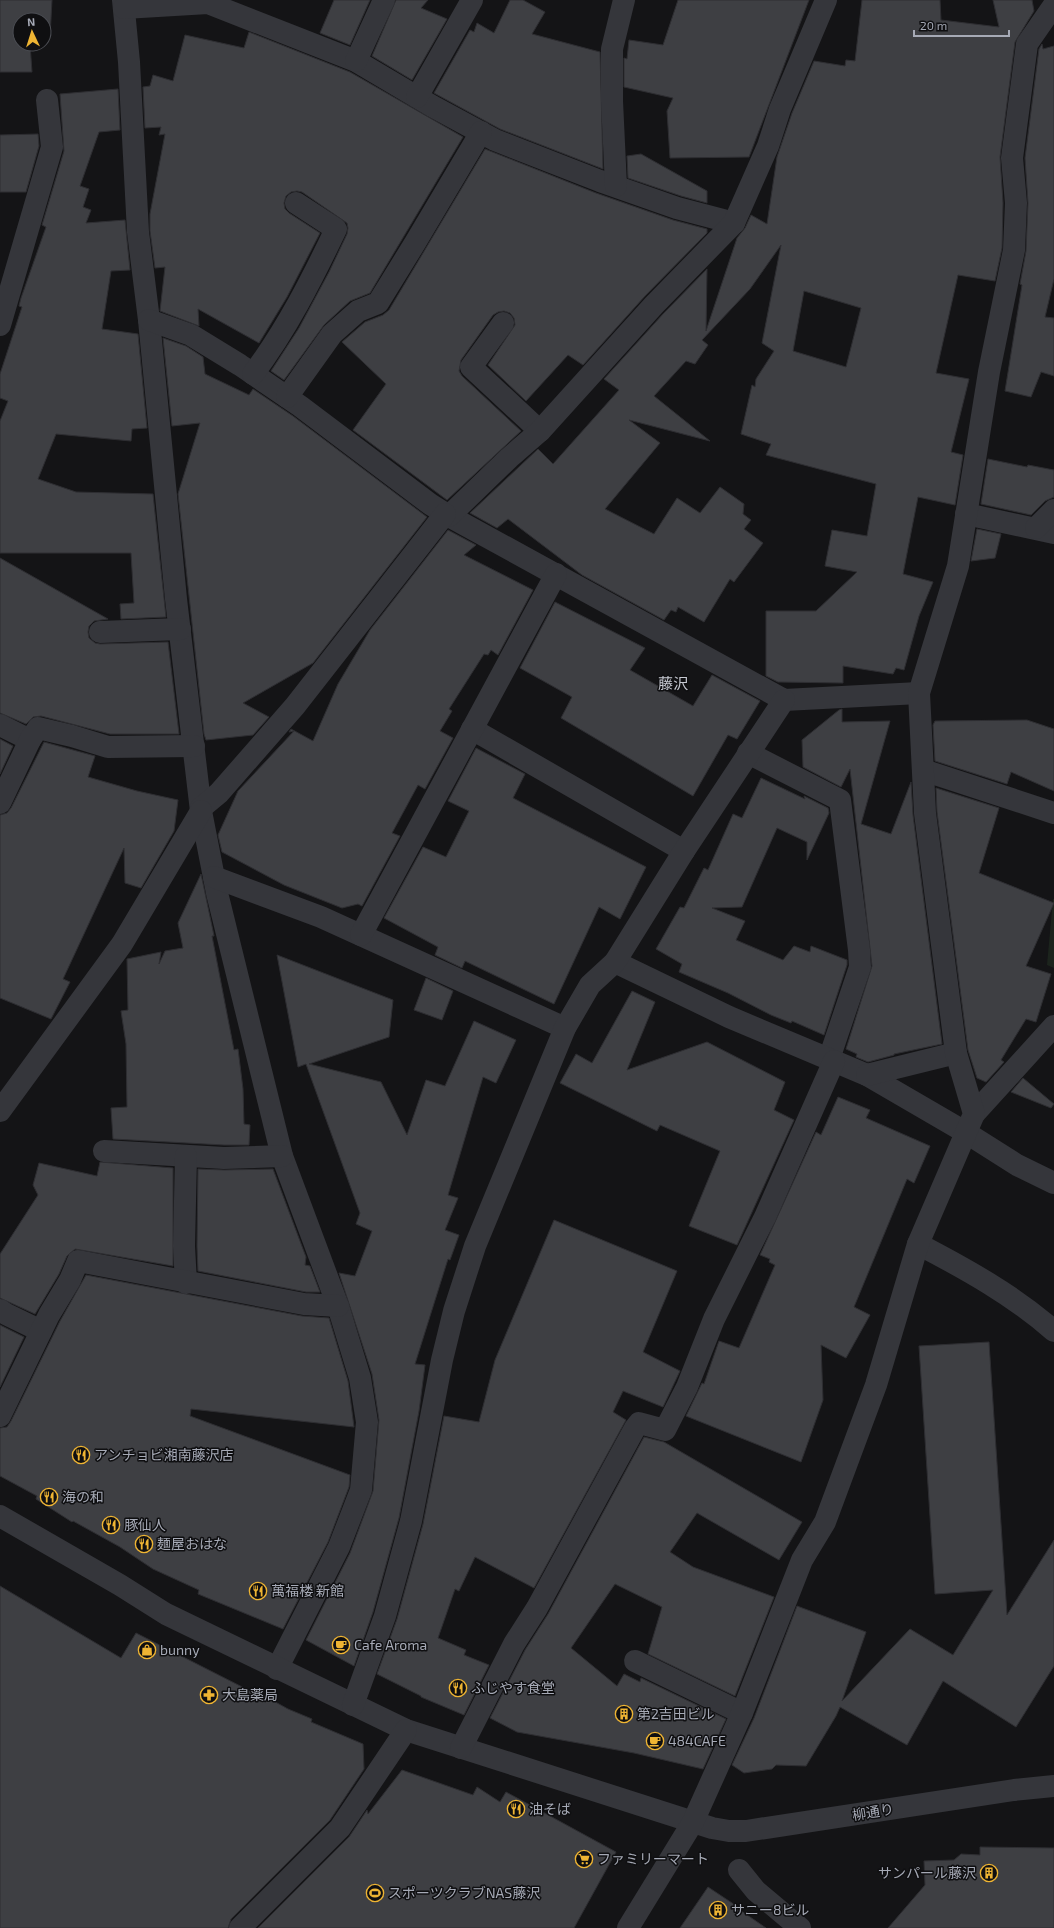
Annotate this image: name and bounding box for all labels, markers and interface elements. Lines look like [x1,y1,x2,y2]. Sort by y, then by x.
north arrow [12,12,52,52]
scale bar [914,12,1009,38]
text: N [27,15,36,28]
text: 20 m [920,18,947,32]
district label: 藤沢 [658,674,688,692]
restaurant icon: アンチョビ湘南藤沢店 [71,1445,91,1465]
place label: アンチョビ湘南藤沢店 [94,1446,233,1463]
restaurant icon: 海の和 [39,1487,59,1507]
place label: 海の和 [62,1488,104,1505]
restaurant icon: 豚仙人 [101,1515,121,1535]
place label: 豚仙人 [124,1516,166,1533]
restaurant icon: 麺屋おはな [134,1534,154,1554]
place label: 麺屋おはな [157,1535,227,1552]
restaurant icon: 萬福楼 新館 [248,1581,268,1601]
place label: 萬福楼 新館 [271,1582,344,1599]
cafe icon: Cafe Aroma [331,1635,351,1655]
place label: Cafe Aroma [354,1636,427,1653]
shop icon: bunny [137,1640,157,1660]
place label: bunny [160,1641,200,1658]
restaurant icon: ふじやす食堂 [448,1678,468,1698]
place label: ふじやす食堂 [471,1679,555,1696]
pharmacy icon: 大島薬局 [199,1685,219,1705]
place label: 大島薬局 [222,1686,278,1703]
building icon: 第2吉田ビル [614,1704,634,1724]
place label: 第2吉田ビル [637,1705,715,1722]
cafe icon: 484CAFE [645,1731,665,1751]
place label: 484CAFE [668,1732,726,1749]
restaurant icon: 油そば [506,1799,526,1819]
place label: 油そば [529,1800,571,1817]
street label: 柳通り [851,1800,895,1823]
supermarket icon: ファミリーマート [574,1849,594,1869]
place label: ファミリーマート [597,1850,709,1867]
building icon: サンパール藤沢 [979,1863,999,1883]
place label: サンパール藤沢 [878,1864,976,1881]
sports icon: スポーツクラブNAS藤沢 [365,1883,385,1903]
place label: スポーツクラブNAS藤沢 [388,1884,540,1901]
building icon: サニー8ビル [708,1900,728,1920]
place label: サニー8ビル [731,1901,810,1918]

